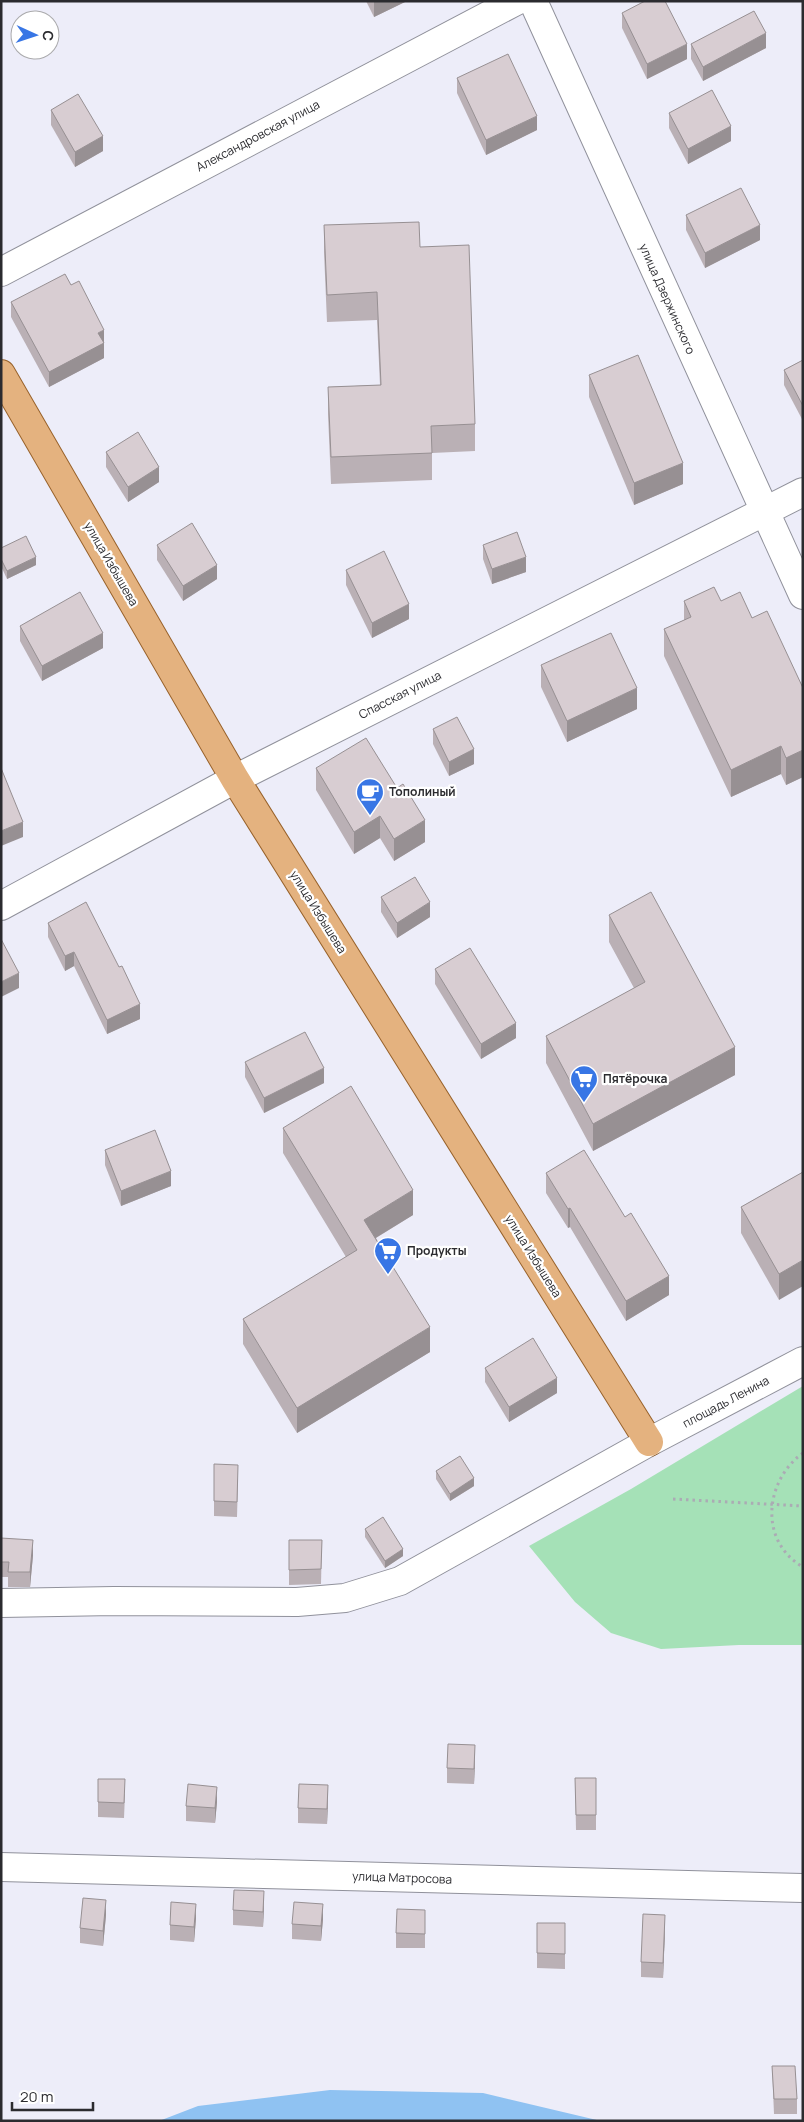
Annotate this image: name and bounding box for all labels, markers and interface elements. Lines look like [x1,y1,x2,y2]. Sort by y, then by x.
north arrow [10,10,60,60]
text: С [39,30,58,41]
street label: Александровская улица [193,96,323,175]
street label: улица Дзержинского [635,241,700,357]
street label: улица Избышева [80,518,143,609]
street label: Спасская улица [355,666,444,723]
cafe icon: Тополиный [355,777,385,816]
place label: Тополиный [389,783,456,800]
street label: улица Избышева [286,867,351,956]
supermarket icon: Пятёрочка [569,1064,599,1103]
place label: Пятёрочка [603,1070,667,1087]
street label: улица Избышева [501,1211,566,1300]
supermarket icon: Продукты [373,1236,403,1275]
place label: Продукты [407,1242,467,1259]
street label: площадь Ленина [679,1372,772,1432]
street label: улица Матросова [352,1867,452,1888]
scale bar [12,2080,94,2112]
text: 20 m [20,2086,53,2107]

